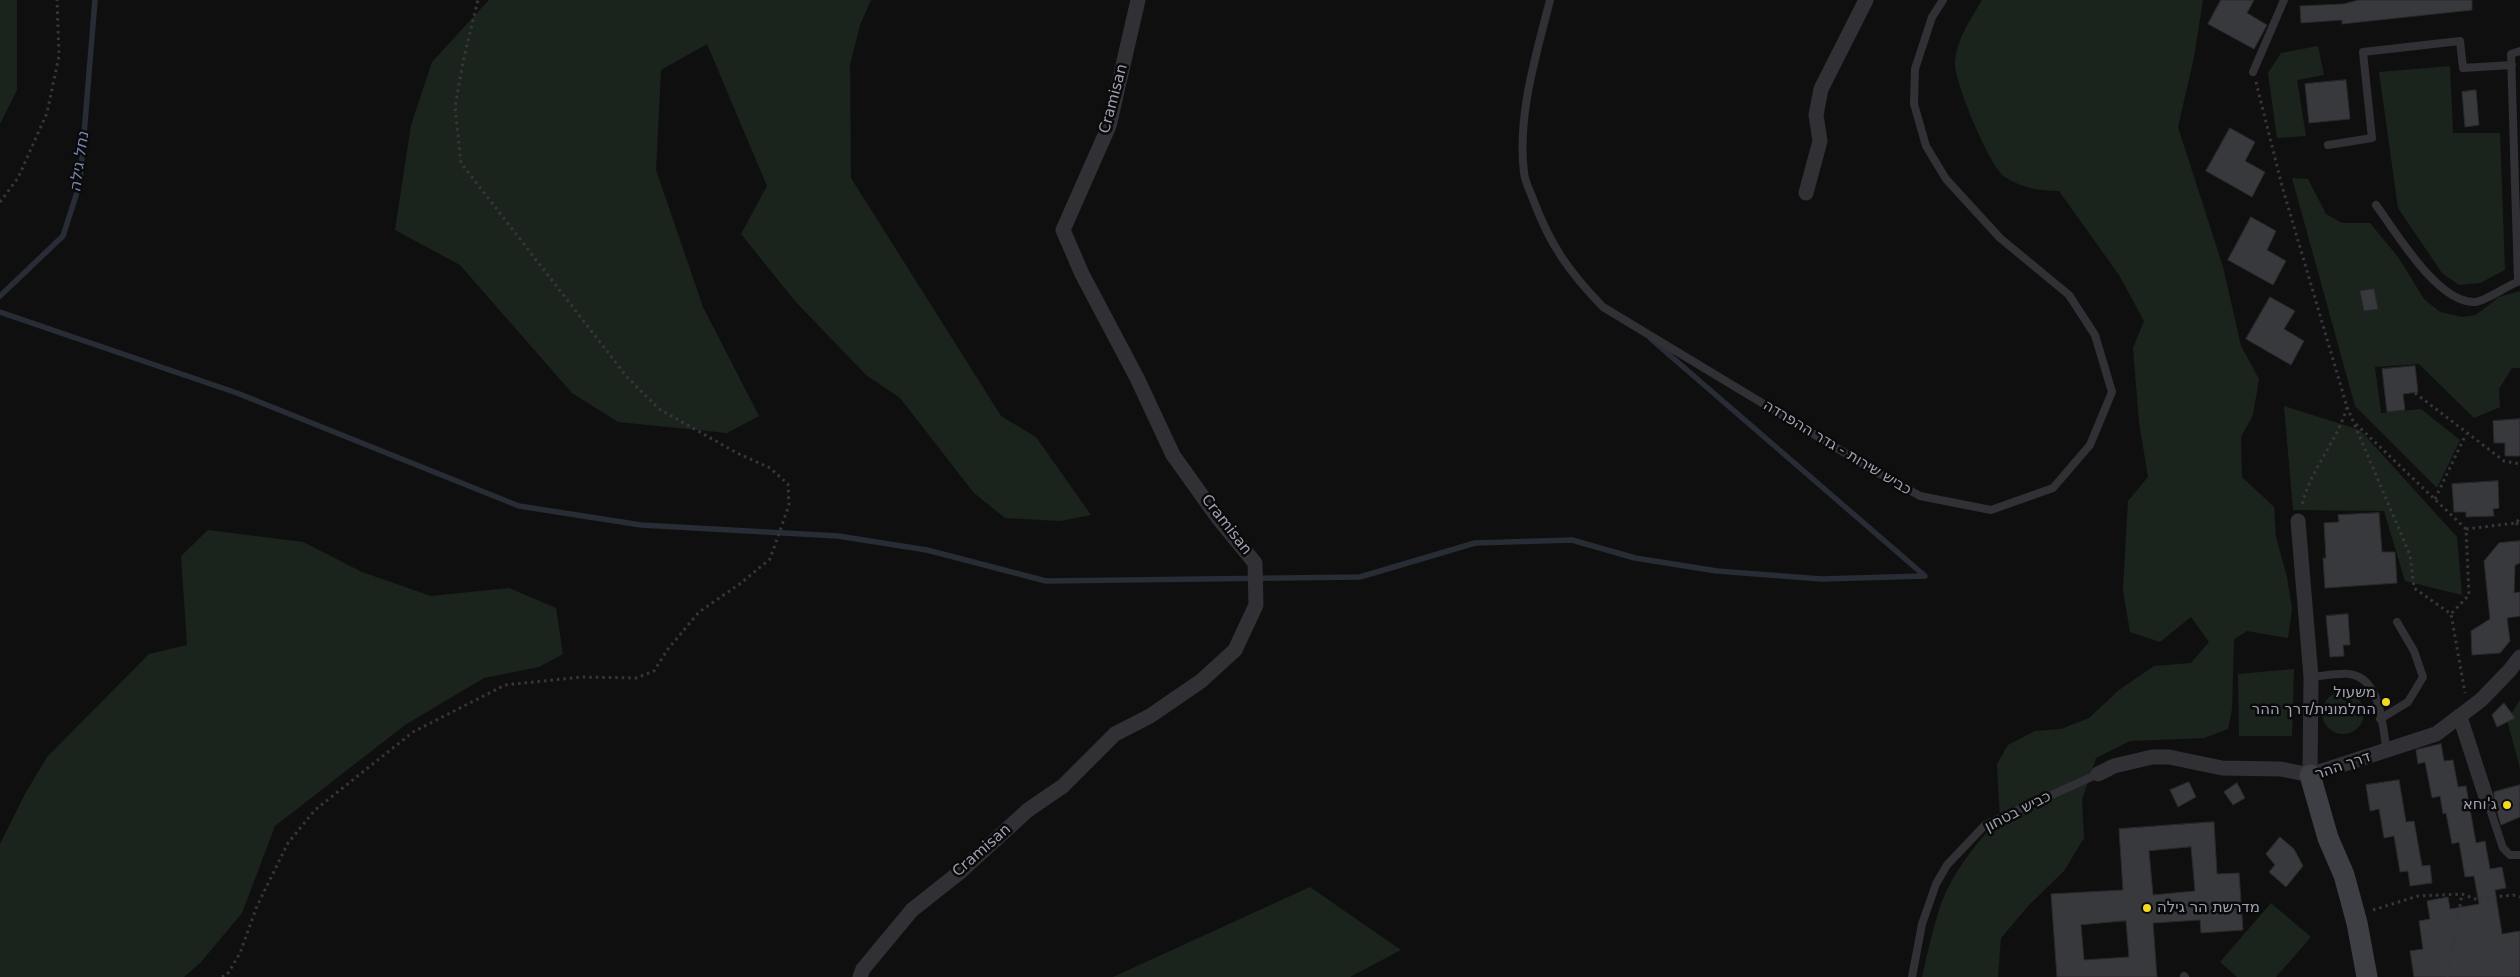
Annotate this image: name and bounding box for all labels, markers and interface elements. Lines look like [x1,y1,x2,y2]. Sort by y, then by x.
street label: Cramisan [1096,62,1132,136]
water label: נחל גילה [66,131,94,193]
street label: כביש שירות - גדר ההפרדה [1760,397,1914,499]
street label: Cramisan [1197,491,1255,559]
place label: משעול החלמונית/דרך ההר [2252,684,2376,719]
marker: משעול החלמונית/דרך ההר [2380,696,2392,708]
street label: דרך ההר [2313,748,2373,784]
street label: כביש בטחון [1982,788,2054,836]
place label: ג'וחא [2463,796,2497,814]
marker: ג'וחא [2501,799,2513,811]
street label: Cramisan [949,821,1015,881]
place label: מדרשת הר גילה [2157,899,2260,917]
marker: מדרשת הר גילה [2141,902,2153,914]

